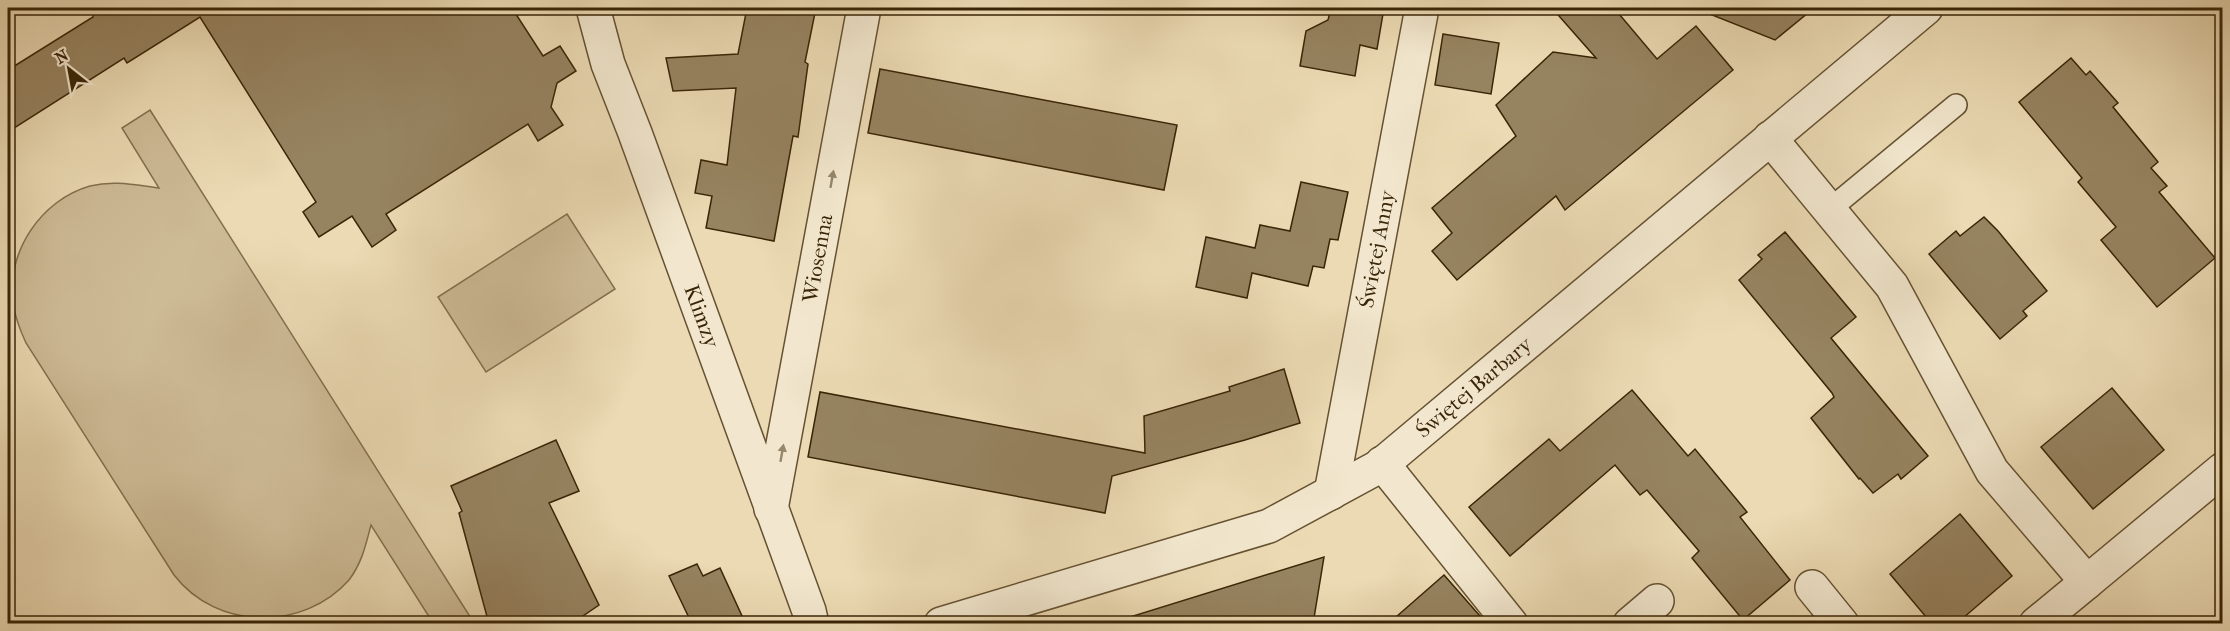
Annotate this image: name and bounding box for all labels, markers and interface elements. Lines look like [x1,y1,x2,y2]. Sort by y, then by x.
north arrow [39,39,99,99]
text: N [51,45,72,68]
one-way arrow [828,169,837,188]
street label: Świętej Anny [1354,188,1400,310]
street label: Wiosenna [797,212,838,305]
street label: Klimzy [679,281,724,352]
street label: Świętej Barbary [1411,331,1537,443]
one-way arrow [778,443,787,462]

